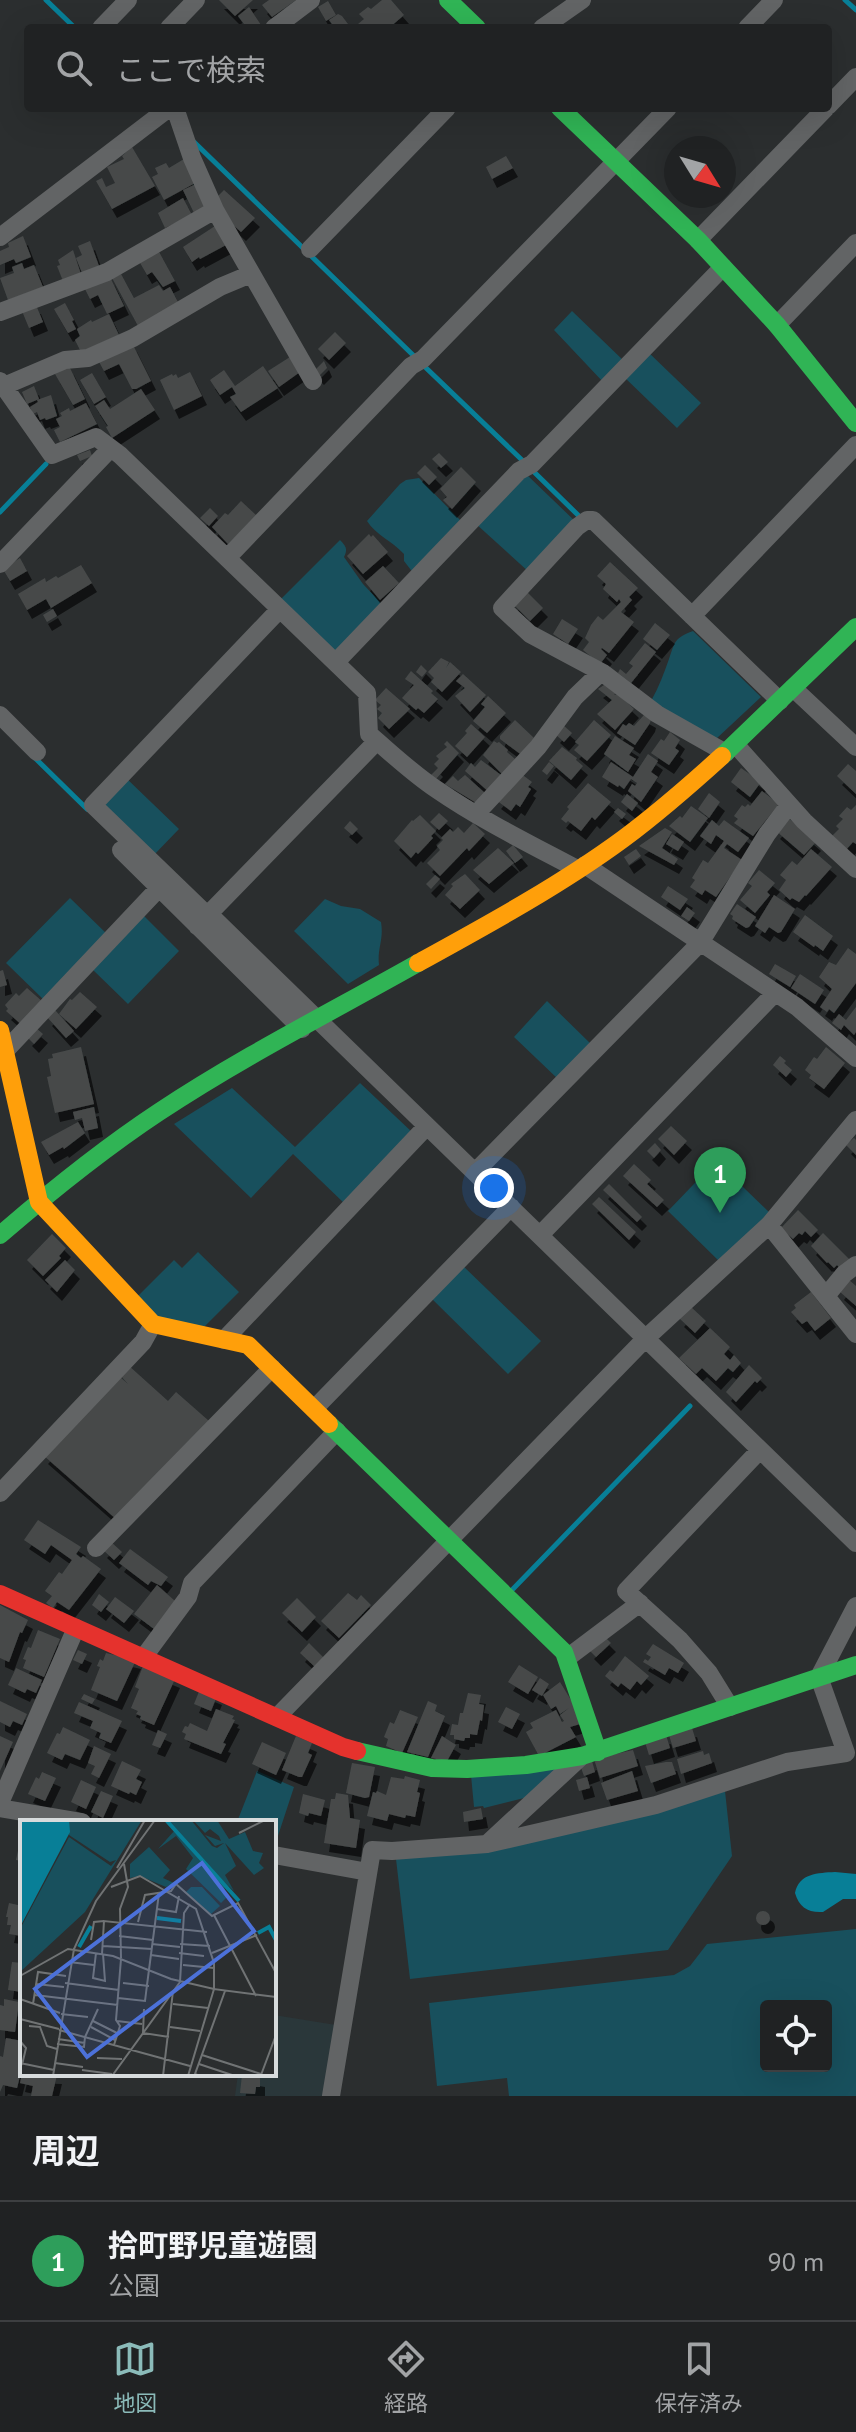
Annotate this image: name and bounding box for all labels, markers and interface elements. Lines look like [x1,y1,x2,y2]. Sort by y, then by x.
search box [24,24,832,112]
icon: search [52,46,96,90]
text: ここで検索 [116,50,266,89]
north arrow [664,136,736,208]
pin: 1 [694,1147,746,1213]
your location [474,1168,514,1208]
inset map [20,1820,276,2076]
map controls [760,2000,832,2072]
button: locate [760,2000,832,2072]
text: 周辺 [32,2128,100,2172]
text: 拾町野児童遊園 [108,2225,318,2264]
text: 1 [51,2245,65,2278]
text: 90 m [768,2245,824,2278]
text: 公園 [108,2269,160,2302]
tab: 地図 [113,2337,157,2417]
tab: 経路 [384,2337,428,2417]
tab: 保存済み [655,2337,743,2417]

